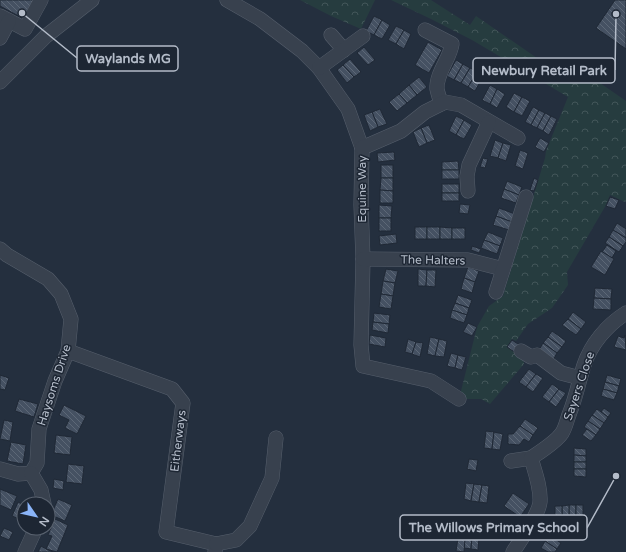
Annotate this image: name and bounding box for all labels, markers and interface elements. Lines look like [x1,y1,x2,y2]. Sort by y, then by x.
callout: Waylands MG [77,46,178,71]
text: Waylands MG [85,51,171,67]
callout: Newbury Retail Park [473,58,615,83]
text: Newbury Retail Park [481,63,607,79]
street label: Equine Way [355,155,369,223]
street label: The Halters [400,252,466,268]
street label: Haysoms Drive [34,342,74,427]
street label: Sayers Close [561,350,597,422]
street label: Eitherways [167,409,189,473]
north arrow [16,496,56,536]
text: N [36,514,52,529]
callout: The Willows Primary School [400,515,587,540]
text: The Willows Primary School [408,520,579,536]

